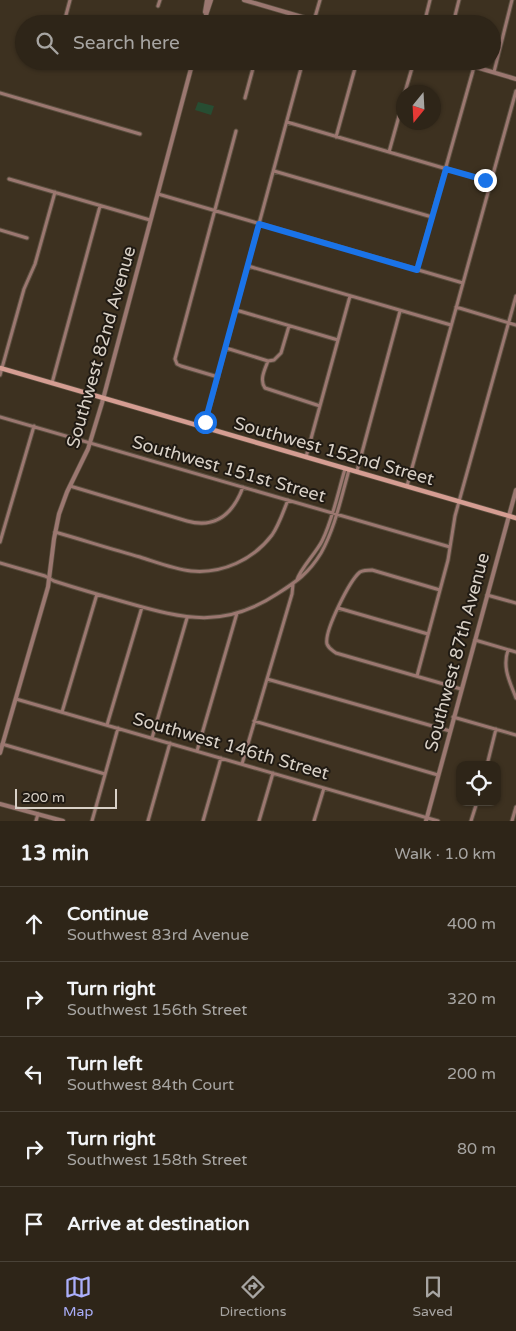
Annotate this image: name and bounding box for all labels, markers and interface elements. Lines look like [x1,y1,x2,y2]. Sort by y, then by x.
search box [15,15,501,70]
icon: search [33,29,61,57]
text: Search here [73,32,180,54]
north arrow [396,85,441,130]
route end [474,169,497,192]
street label: Southwest 82nd Avenue [62,243,140,451]
route start [194,411,217,434]
street label: Southwest 152nd Street [231,412,437,490]
street label: Southwest 151st Street [130,431,329,507]
street label: Southwest 87th Avenue [420,550,494,754]
street label: Southwest 146th Street [130,707,332,785]
map controls [456,761,501,806]
button: locate [456,761,501,806]
scale bar [15,786,118,809]
text: 200 m [22,789,65,806]
text: 13 min [20,841,89,866]
text: Walk · 1.0 km [394,844,496,864]
text: Continue [67,903,149,925]
icon: ahead [20,910,48,938]
text: 400 m [447,914,496,934]
text: Southwest 83rd Avenue [67,925,249,945]
text: Turn right [67,978,155,1000]
icon: right [20,985,48,1013]
text: 320 m [447,989,496,1009]
text: Southwest 156th Street [67,1000,247,1020]
text: Turn left [67,1053,143,1075]
icon: left [20,1060,48,1088]
text: 200 m [447,1064,496,1084]
text: Southwest 84th Court [67,1075,234,1095]
text: Turn right [67,1128,155,1150]
icon: right [20,1135,48,1163]
text: 80 m [457,1139,496,1159]
text: Southwest 158th Street [67,1150,247,1170]
icon: arrive [20,1210,48,1238]
text: Arrive at destination [67,1213,250,1235]
tab: Map [63,1273,93,1320]
tab: Directions [219,1273,286,1320]
tab: Saved [412,1273,453,1320]

